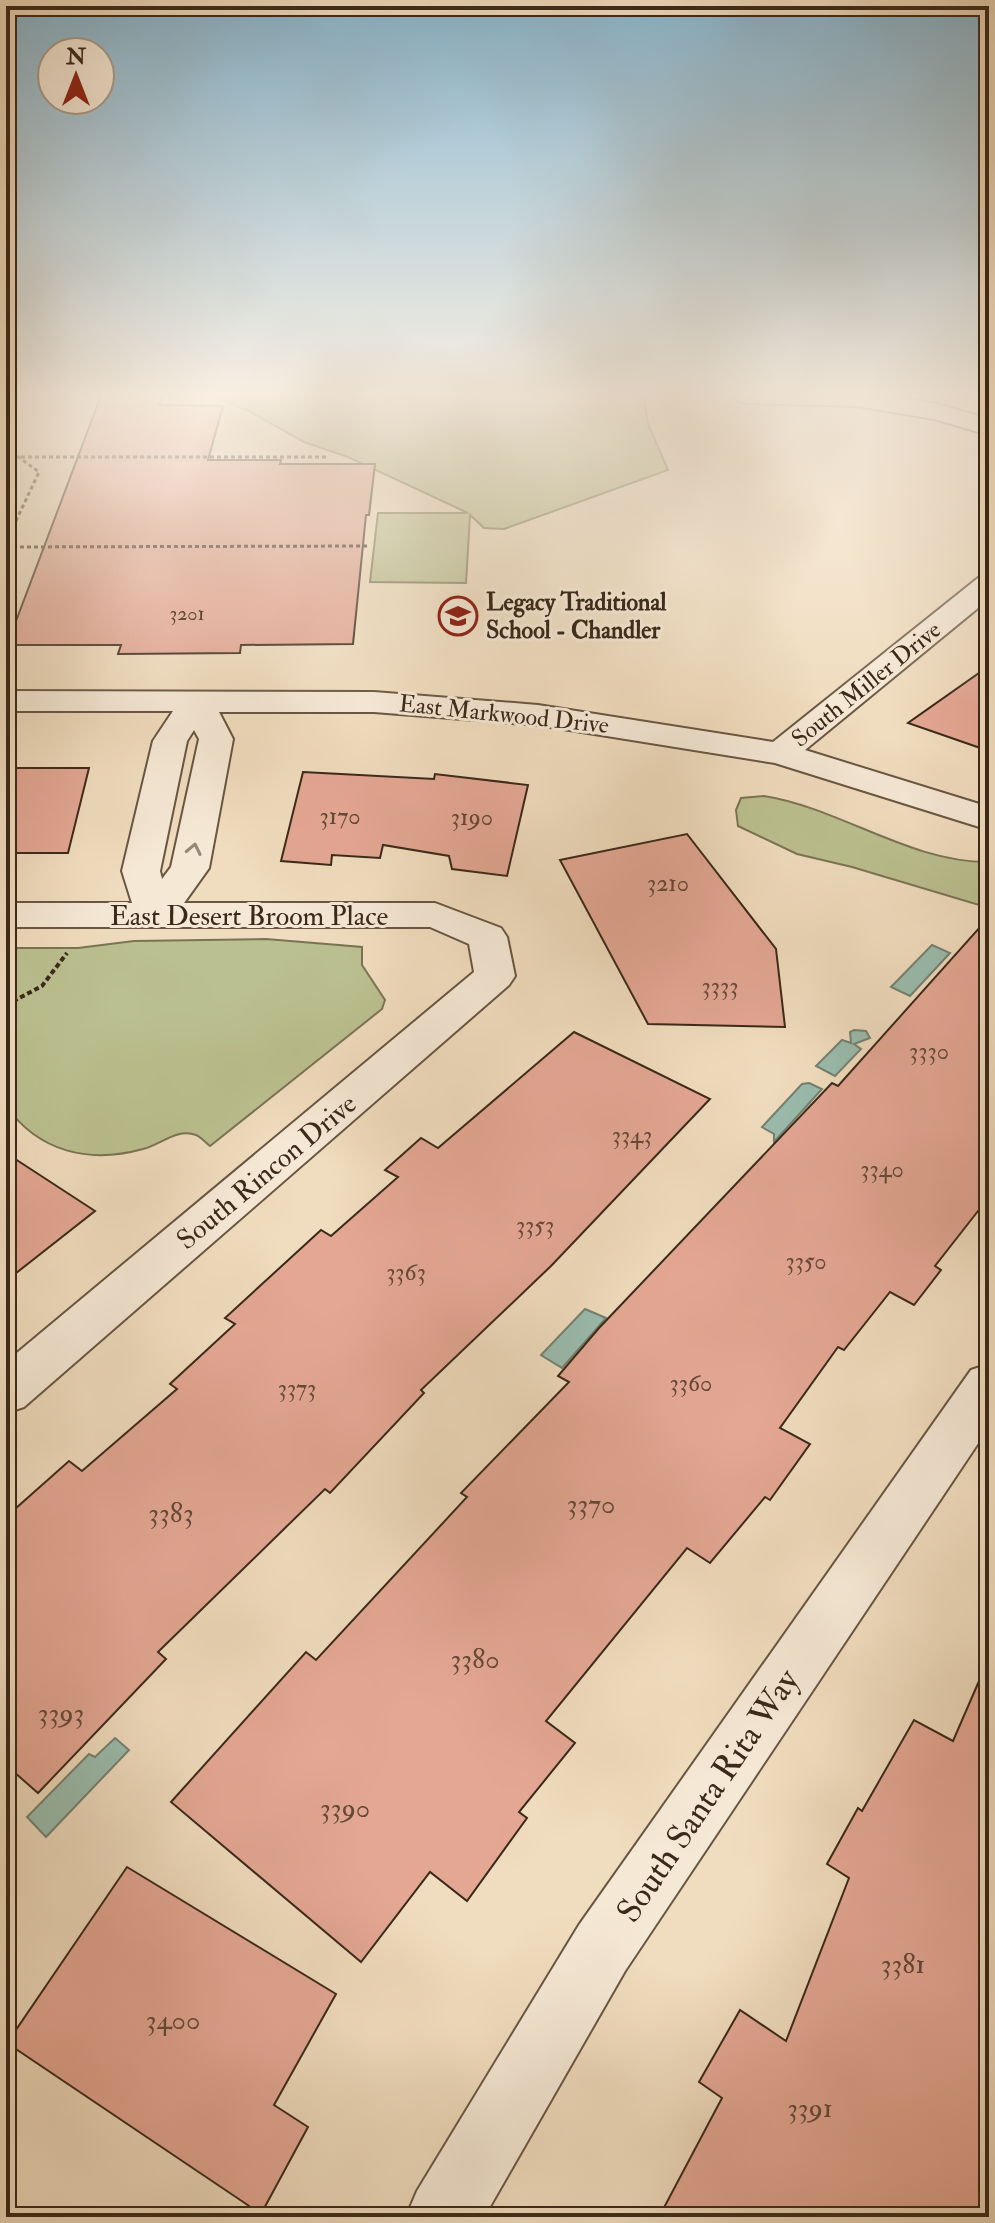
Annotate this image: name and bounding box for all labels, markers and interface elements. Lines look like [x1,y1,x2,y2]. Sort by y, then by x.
north arrow [36,36,116,116]
text: N [65,43,86,71]
place label: Legacy Traditional School - Chandler [486,587,667,646]
school or university icon: Legacy Traditional School - Chandler [437,595,479,637]
house number: 3201 [169,601,205,626]
street label: South Miller Drive [785,615,947,754]
street label: East Markwood Drive [397,688,610,741]
house number: 3170 [319,801,361,832]
house number: 3190 [451,802,493,833]
one-way arrow [185,843,202,856]
house number: 3210 [647,868,689,899]
street label: East Desert Broom Place [110,899,389,934]
house number: 3333 [702,971,738,1002]
house number: 3330 [909,1036,949,1067]
street label: South Rincon Drive [170,1087,364,1258]
house number: 3343 [612,1120,652,1151]
house number: 3340 [860,1154,904,1185]
house number: 3353 [516,1210,554,1241]
house number: 3350 [785,1246,827,1277]
house number: 3363 [386,1257,426,1288]
house number: 3360 [670,1368,712,1399]
house number: 3373 [278,1373,316,1404]
house number: 3370 [567,1487,615,1522]
house number: 3383 [148,1496,194,1531]
house number: 3380 [451,1642,500,1677]
street label: South Santa Rita Way [607,1660,810,1931]
house number: 3393 [38,1696,84,1731]
house number: 3390 [320,1791,370,1826]
house number: 3381 [881,1947,925,1982]
house number: 3400 [146,2003,200,2038]
house number: 3391 [787,2091,833,2126]

